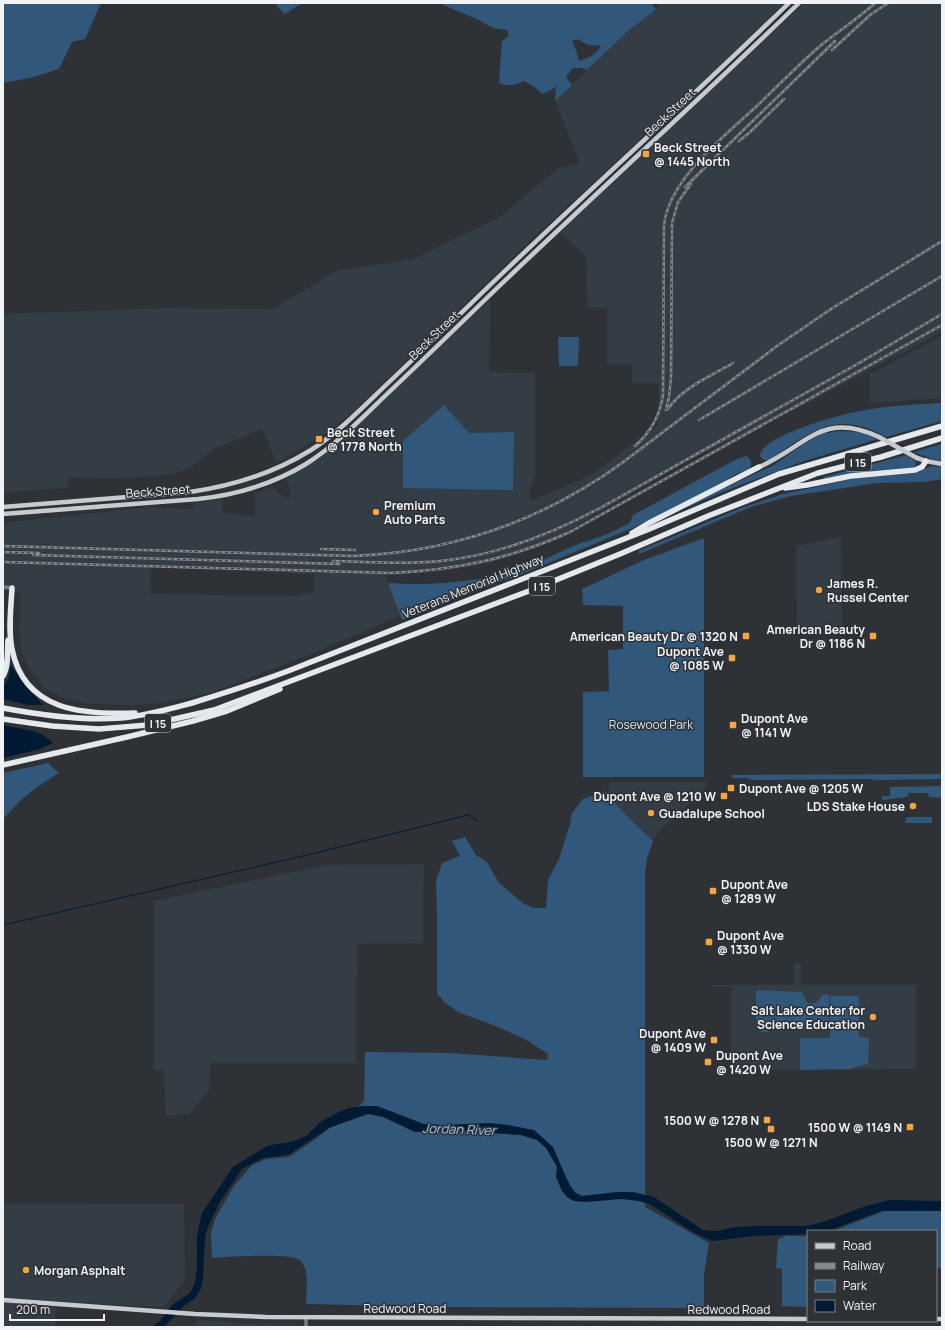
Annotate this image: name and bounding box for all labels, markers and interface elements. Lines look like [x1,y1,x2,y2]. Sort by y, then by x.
street label: Beck Street [641,84,700,140]
place label: Beck Street @ 1445 North [654,139,730,170]
marker: Beck Street @ 1445 North [641,149,651,159]
street label: Beck Street [405,306,463,364]
place label: Beck Street @ 1778 North [327,424,402,455]
marker: Beck Street @ 1778 North [314,434,324,444]
road number: I 15 [845,453,871,471]
street label: Beck Street [125,480,191,502]
place label: Premium Auto Parts [384,497,446,528]
marker: Premium Auto Parts [371,507,381,517]
street label: Veterans Memorial Highway [400,549,547,622]
place label: James R. Russel Center [827,575,909,606]
road number: I 15 [529,577,555,595]
marker: James R. Russel Center [814,585,824,595]
place label: American Beauty Dr @ 1186 N [766,621,865,652]
place label: American Beauty Dr @ 1320 N [570,628,738,645]
marker: American Beauty Dr @ 1320 N [741,631,751,641]
marker: American Beauty Dr @ 1186 N [868,631,878,641]
place label: Dupont Ave @ 1085 W [657,643,724,674]
marker: Dupont Ave @ 1085 W [727,653,737,663]
place label: Dupont Ave @ 1141 W [741,710,808,741]
road number: I 15 [145,714,171,732]
park label: Rosewood Park [609,716,694,733]
marker: Dupont Ave @ 1141 W [728,720,738,730]
place label: Dupont Ave @ 1205 W [739,780,864,797]
marker: Dupont Ave @ 1205 W [726,783,736,793]
place label: Dupont Ave @ 1210 W [594,788,716,805]
marker: Dupont Ave @ 1210 W [719,791,729,801]
place label: LDS Stake House [807,798,905,815]
marker: LDS Stake House [908,801,918,811]
place label: Guadalupe School [659,805,765,822]
marker: Guadalupe School [646,808,656,818]
place label: Dupont Ave @ 1289 W [721,876,788,907]
marker: Dupont Ave @ 1289 W [708,886,718,896]
place label: Dupont Ave @ 1330 W [717,927,784,958]
marker: Dupont Ave @ 1330 W [704,937,714,947]
place label: Salt Lake Center for Science Education [751,1002,865,1033]
marker: Salt Lake Center for Science Education [868,1012,878,1022]
place label: Dupont Ave @ 1409 W [639,1025,706,1056]
marker: Dupont Ave @ 1409 W [709,1035,719,1045]
place label: Dupont Ave @ 1420 W [716,1047,783,1078]
marker: Dupont Ave @ 1420 W [703,1057,713,1067]
place label: 1500 W @ 1278 N [664,1112,759,1129]
marker: 1500 W @ 1278 N [762,1115,772,1125]
water label: Jordan River [422,1119,498,1139]
place label: 1500 W @ 1149 N [808,1119,902,1136]
marker: 1500 W @ 1149 N [905,1122,915,1132]
marker: 1500 W @ 1271 N [766,1124,776,1134]
place label: 1500 W @ 1271 N [724,1134,818,1151]
legend [807,1230,937,1322]
text: Road [843,1237,871,1254]
text: Railway [843,1257,885,1274]
place label: Morgan Asphalt [34,1262,125,1279]
marker: Morgan Asphalt [21,1265,31,1275]
text: Park [843,1277,868,1294]
scale bar [10,1296,104,1322]
text: Water [843,1297,877,1314]
street label: Redwood Road [364,1300,446,1317]
text: 200 m [16,1301,50,1318]
street label: Redwood Road [688,1301,770,1318]

